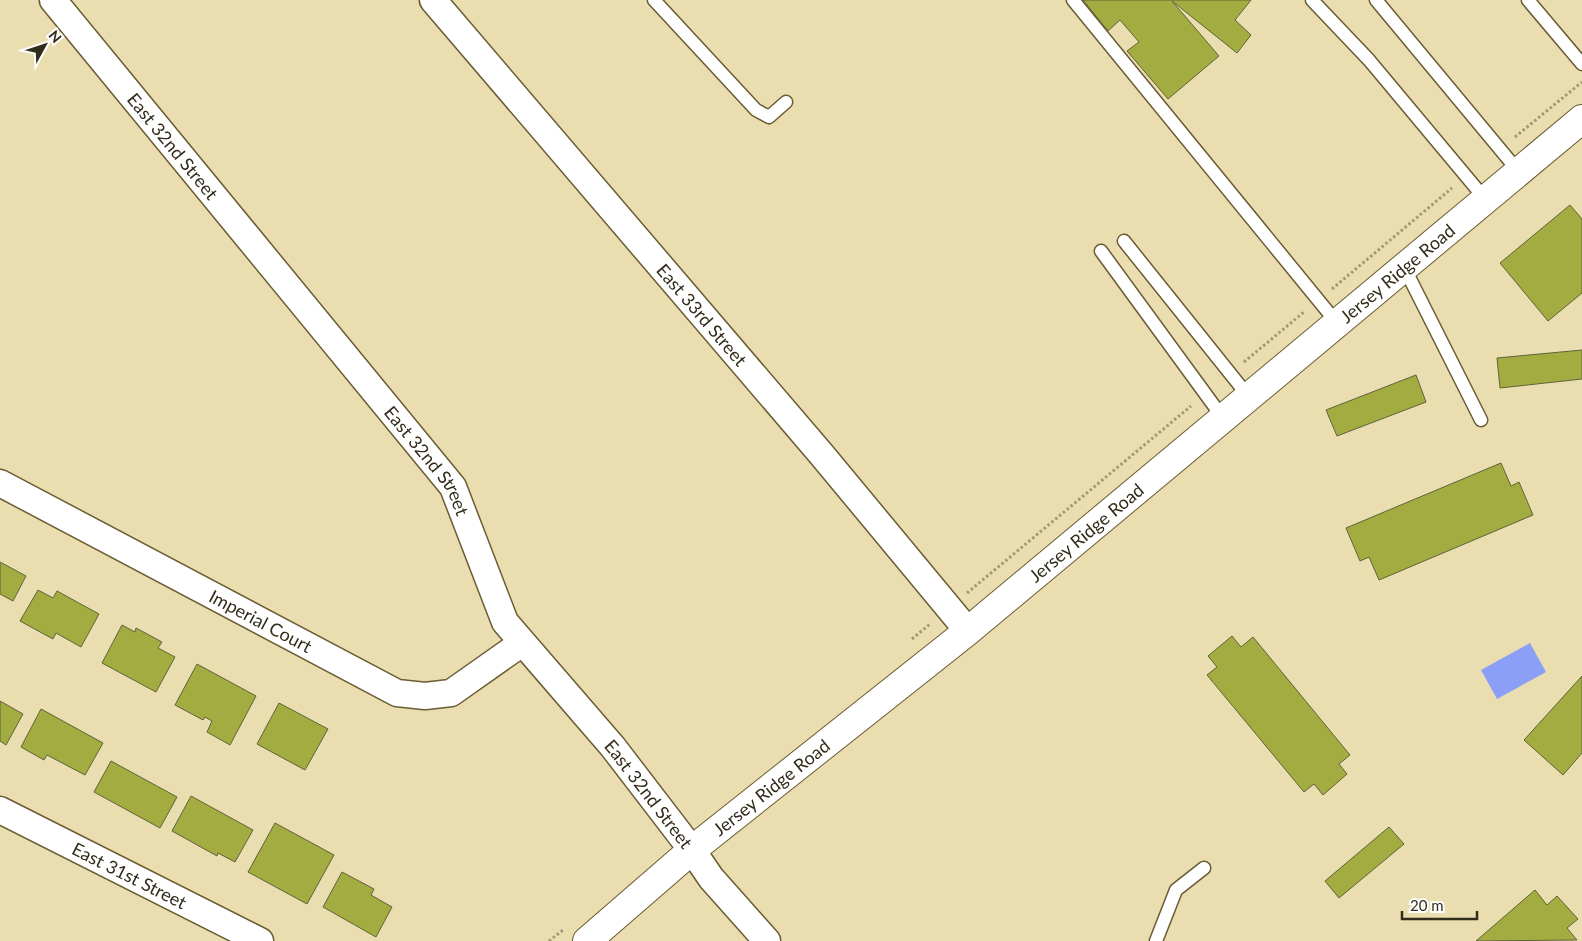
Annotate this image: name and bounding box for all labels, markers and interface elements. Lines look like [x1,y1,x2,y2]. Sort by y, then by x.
north arrow [20,20,70,70]
text: N [45,27,65,46]
street label: East 32nd Street [123,88,223,204]
street label: Jersey Ridge Road [1335,219,1459,327]
street label: East 33rd Street [652,259,752,371]
street label: East 32nd Street [380,401,474,519]
street label: Jersey Ridge Road [1024,478,1148,587]
street label: Imperial Court [206,585,316,657]
street label: Jersey Ridge Road [708,734,834,840]
street label: East 32nd Street [600,735,698,853]
street label: East 31st Street [69,837,191,914]
scale bar [1402,888,1477,920]
text: 20 m [1410,896,1444,914]

